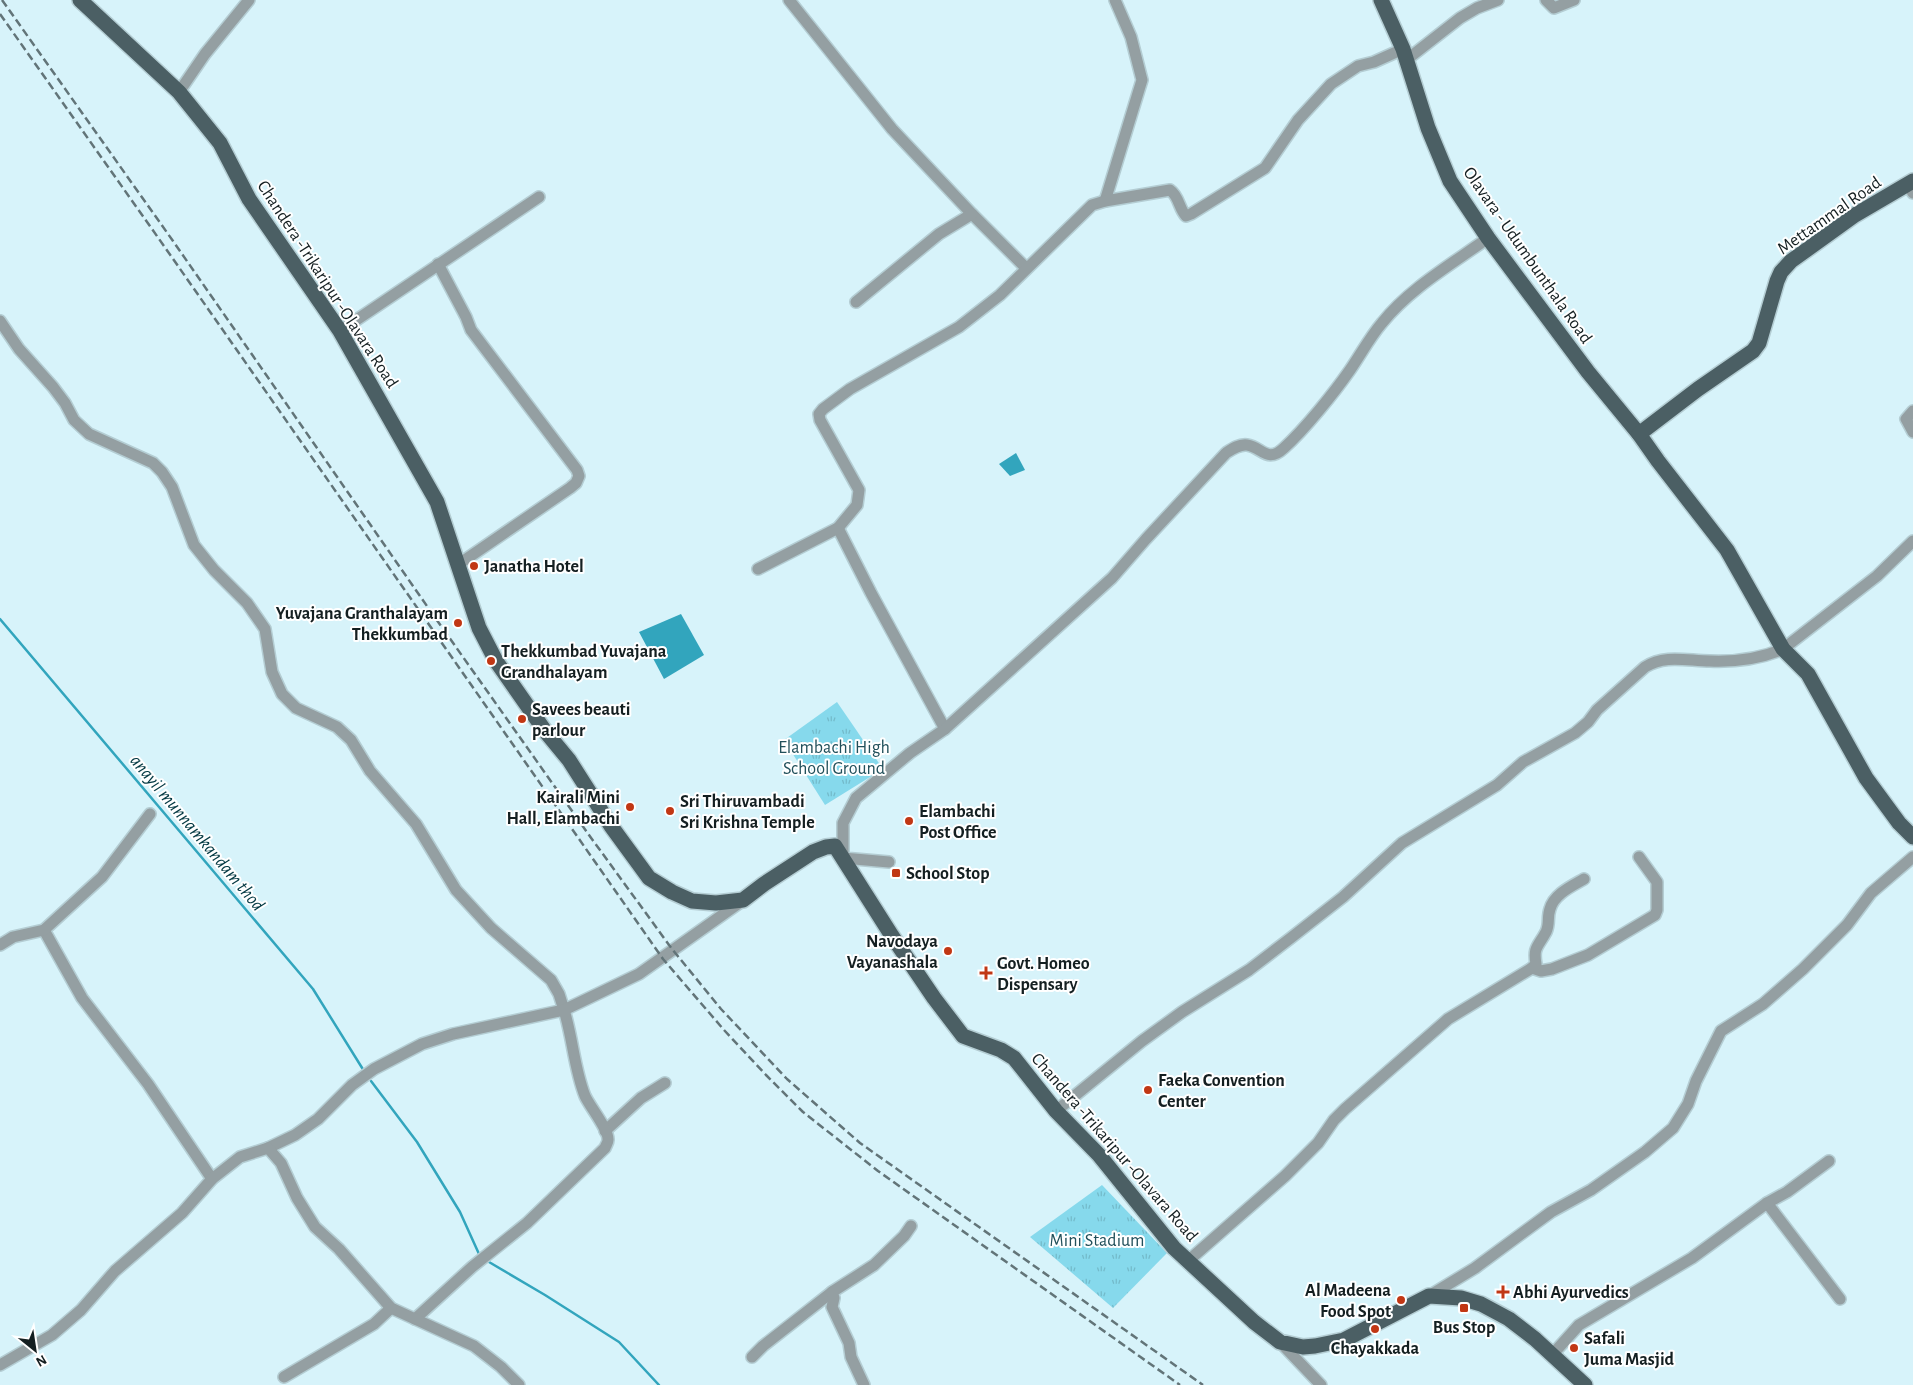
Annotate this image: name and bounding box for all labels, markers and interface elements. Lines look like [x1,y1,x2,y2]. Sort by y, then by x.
street label: Olavara - Udumbunthala Road [1459,164,1595,347]
street label: Mettammal Road [1774,173,1885,258]
street label: Chandera -Trikaripur -Olavara Road [253,178,401,392]
place label: Janatha Hotel [484,558,584,576]
marker: Janatha Hotel [468,560,480,572]
place label: Yuvajana Granthalayam Thekkumbad [276,605,449,644]
marker: Yuvajana Granthalayam Thekkumbad [452,617,464,629]
place label: Thekkumbad Yuvajana Grandhalayam [501,643,667,682]
marker: Thekkumbad Yuvajana Grandhalayam [485,655,497,667]
place label: Savees beauti parlour [532,701,630,740]
marker: Savees beauti parlour [516,713,528,725]
park label: Elambachi High School Ground [778,739,890,778]
water label: anayil munnamkandam thod [126,751,268,915]
place label: Kairali Mini Hall, Elambachi [506,789,620,828]
place label: Sri Thiruvambadi Sri Krishna Temple [680,793,815,832]
marker: Kairali Mini Hall, Elambachi [624,801,636,813]
place label: Elambachi Post Office [919,803,997,842]
marker: Sri Thiruvambadi Sri Krishna Temple [664,805,676,817]
marker: Elambachi Post Office [903,815,915,827]
place label: School Stop [906,865,990,883]
marker: School Stop [890,867,902,879]
place label: Navodaya Vayanashala [847,933,938,972]
marker: Navodaya Vayanashala [942,945,954,957]
place label: Govt. Homeo Dispensary [997,955,1090,994]
marker: Govt. Homeo Dispensary [979,966,993,980]
street label: Chandera -Trikaripur -Olavara Road [1028,1050,1201,1245]
place label: Faeka Convention Center [1158,1072,1285,1111]
marker: Faeka Convention Center [1142,1084,1154,1096]
park label: Mini Stadium [1050,1232,1144,1250]
place label: Al Madeena Food Spot [1305,1282,1391,1321]
place label: Abhi Ayurvedics [1513,1284,1629,1302]
marker: Abhi Ayurvedics [1497,1286,1509,1298]
marker: Al Madeena Food Spot [1395,1294,1407,1306]
marker: Bus Stop [1458,1302,1470,1314]
place label: Bus Stop [1433,1319,1495,1337]
marker: Chayakkada [1369,1323,1381,1335]
north arrow [10,1325,60,1375]
place label: Safali Juma Masjid [1584,1330,1675,1369]
place label: Chayakkada [1331,1340,1419,1358]
marker: Safali Juma Masjid [1568,1342,1580,1354]
text: N [33,1352,49,1369]

